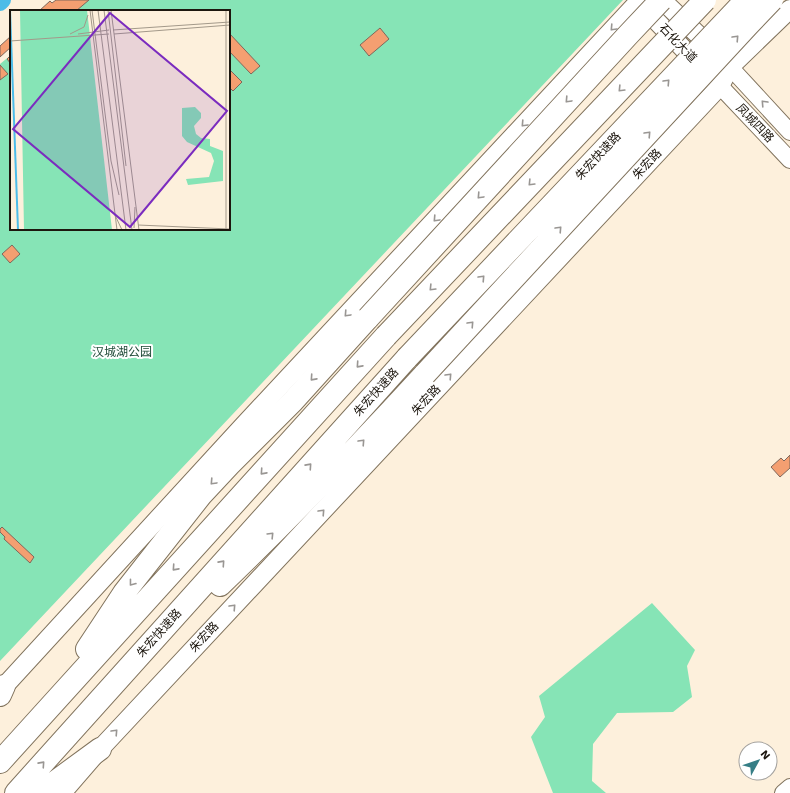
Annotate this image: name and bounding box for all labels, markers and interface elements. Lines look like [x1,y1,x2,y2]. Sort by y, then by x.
inset map [10,10,230,230]
street label: 石化大道 [656,21,700,65]
one-way arrow [611,24,618,31]
one-way arrow [731,35,739,43]
one-way arrow [663,80,670,87]
one-way arrow [618,84,625,92]
one-way arrow [565,95,573,103]
one-way arrow [761,100,768,108]
street label: 凤城四路 [733,101,777,145]
one-way arrow [522,119,529,126]
street label: 朱宏快速路 [572,129,624,183]
one-way arrow [643,131,650,138]
street label: 朱宏路 [630,146,664,182]
one-way arrow [528,178,536,186]
one-way arrow [478,191,485,199]
one-way arrow [433,214,441,222]
one-way arrow [555,226,562,234]
one-way arrow [477,275,484,283]
one-way arrow [430,283,437,290]
one-way arrow [344,309,352,317]
one-way arrow [466,322,473,329]
park label: 汉城湖公园 [92,345,152,359]
one-way arrow [357,360,364,368]
street label: 朱宏快速路 [351,365,401,419]
one-way arrow [311,373,318,381]
one-way arrow [444,373,452,381]
street label: 朱宏路 [409,382,443,418]
one-way arrow [357,439,365,447]
one-way arrow [304,463,312,471]
one-way arrow [260,467,267,474]
one-way arrow [211,477,218,485]
one-way arrow [317,509,324,517]
one-way arrow [267,532,274,540]
one-way arrow [218,560,225,568]
one-way arrow [173,563,180,571]
one-way arrow [130,579,137,586]
one-way arrow [228,604,236,612]
street label: 朱宏快速路 [134,606,184,660]
street label: 朱宏路 [187,619,221,655]
one-way arrow [111,729,118,737]
north arrow [738,741,778,781]
text: N [758,748,773,762]
one-way arrow [37,761,45,769]

